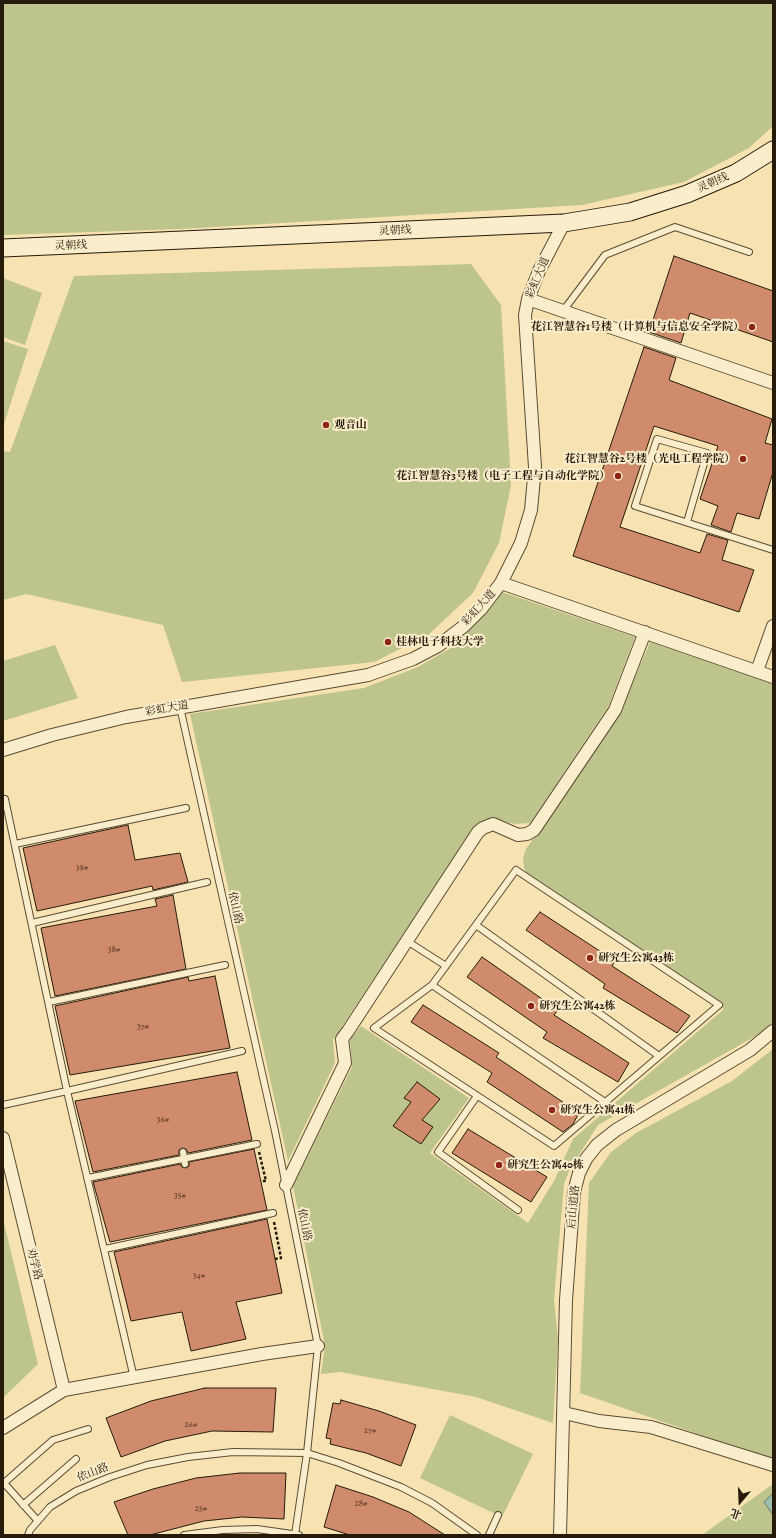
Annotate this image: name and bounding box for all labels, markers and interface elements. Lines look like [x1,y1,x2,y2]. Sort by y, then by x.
street label: 灵朝线 [695,170,731,196]
street label: 灵朝线 [378,224,412,238]
street label: 灵朝线 [54,239,88,253]
street label: 彩虹大道 [523,255,553,301]
place label: 花江智慧谷1号楼（计算机与信息安全学院） [531,320,744,334]
marker: 花江智慧谷1号楼（计算机与信息安全学院） [747,322,757,332]
place label: 观音山 [334,418,367,432]
marker: 观音山 [321,420,331,430]
place label: 花江智慧谷2号楼（光电工程学院） [565,452,735,466]
marker: 花江智慧谷2号楼（光电工程学院） [738,454,748,464]
place label: 花江智慧谷3号楼（电子工程与自动化学院） [396,469,610,483]
marker: 花江智慧谷3号楼（电子工程与自动化学院） [613,471,623,481]
street label: 彩虹大道 [459,587,499,629]
place label: 桂林电子科技大学 [396,635,484,649]
marker: 桂林电子科技大学 [383,637,393,647]
street label: 彩虹大道 [144,699,190,719]
house number: 39# [76,863,88,873]
street label: 依山路 [225,890,245,926]
house number: 38# [108,945,120,955]
place label: 研究生公寓43栋 [598,951,674,965]
marker: 研究生公寓43栋 [585,953,595,963]
place label: 研究生公寓42栋 [539,999,615,1013]
marker: 研究生公寓42栋 [526,1001,536,1011]
house number: 37# [137,1022,149,1032]
place label: 研究生公寓41栋 [560,1103,635,1117]
marker: 研究生公寓41栋 [547,1105,557,1115]
house number: 36# [157,1115,169,1125]
place label: 研究生公寓40栋 [507,1158,584,1172]
marker: 研究生公寓40栋 [494,1160,504,1170]
street label: 后山道路 [565,1184,583,1230]
house number: 35# [174,1191,186,1201]
street label: 依山路 [294,1208,314,1242]
street label: 劝学路 [24,1246,44,1282]
house number: 34# [193,1271,205,1281]
house number: 26# [185,1420,197,1430]
house number: 27# [364,1426,376,1436]
street label: 依山路 [75,1461,111,1485]
north arrow [720,1482,760,1522]
house number: 28# [354,1499,368,1509]
house number: 25# [195,1504,207,1514]
text: 北 [728,1505,744,1523]

